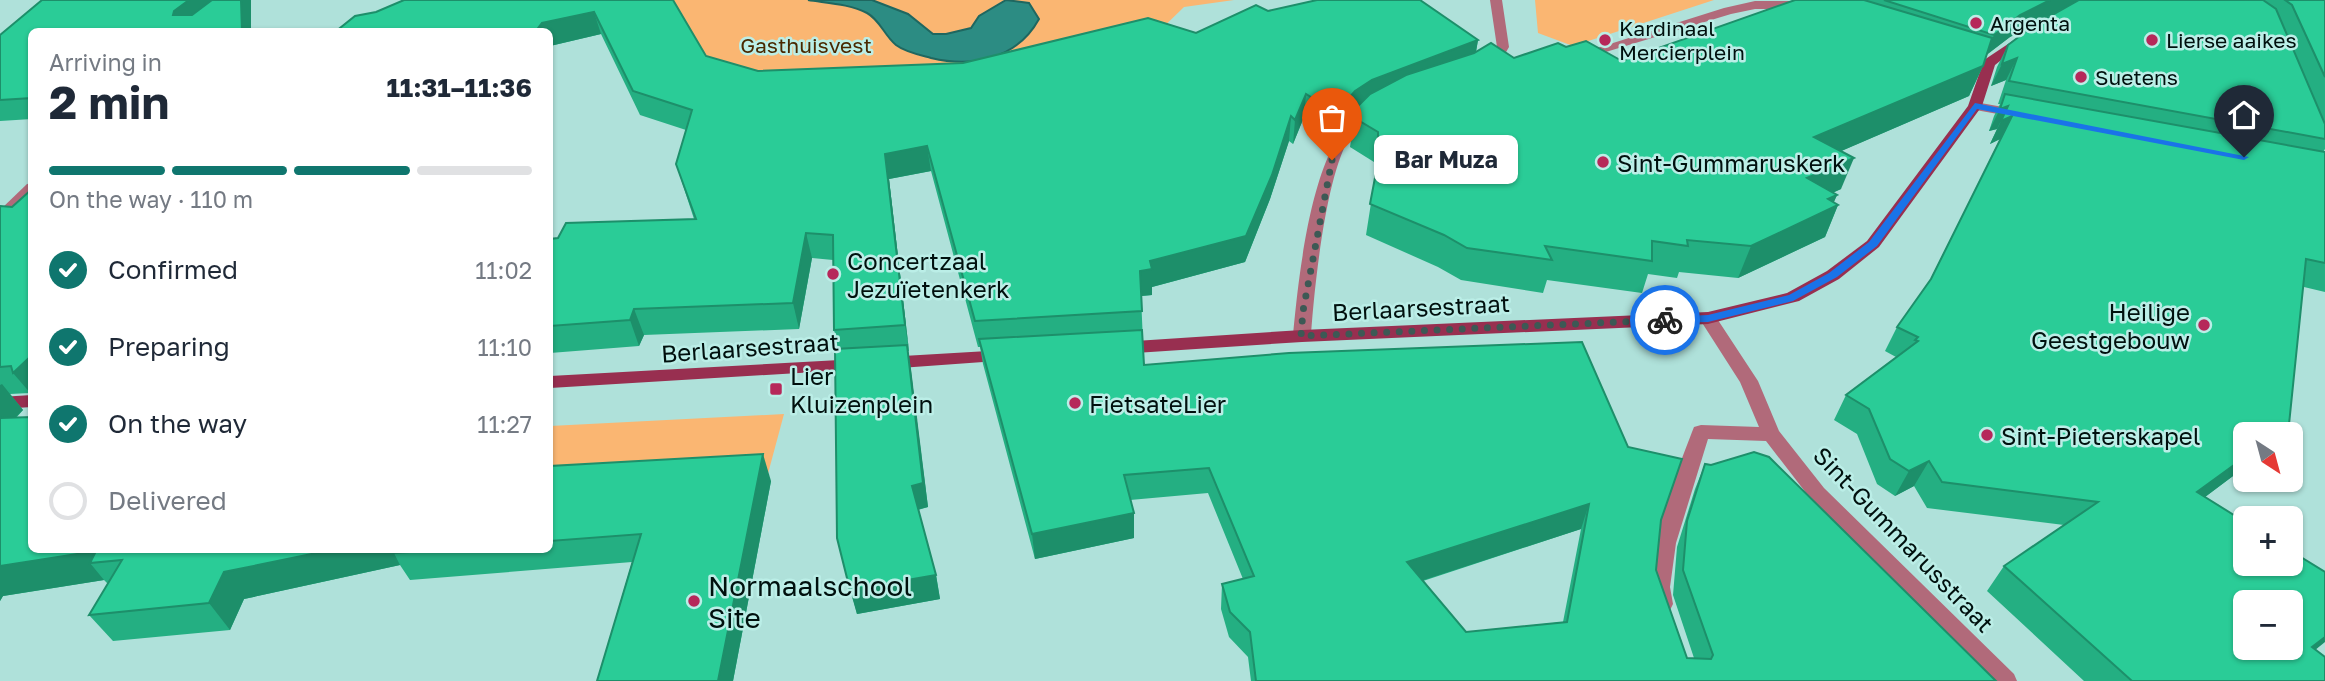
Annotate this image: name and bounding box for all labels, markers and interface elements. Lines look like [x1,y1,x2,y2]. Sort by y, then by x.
place label: Argenta [1990,10,2070,36]
place label: Kardinaal Mercierplein [1619,15,1745,65]
marker: Argenta [1968,15,1984,31]
place label: Lierse aaikes [2166,27,2297,53]
park label: Gasthuisvest [740,32,872,58]
marker: Kardinaal Mercierplein [1597,32,1613,48]
marker: Lierse aaikes [2144,32,2160,48]
text: Arriving in [49,48,162,76]
place label: Suetens [2095,64,2178,90]
marker: Suetens [2073,69,2089,85]
text: 11:31–11:36 [386,72,532,103]
text: 2 min [49,74,169,129]
pin [2214,85,2274,157]
pin [1302,88,1362,160]
icon: home [2225,96,2263,134]
icon: bag [1313,99,1351,137]
callout: Bar Muza [1374,136,1518,184]
text: Bar Muza [1394,145,1498,173]
place label: Sint-Gummaruskerk [1617,148,1846,177]
marker: Sint-Gummaruskerk [1595,154,1611,170]
text: On the way · 110 m [49,185,253,213]
place label: Concertzaal Jezuïetenkerk [847,246,1010,303]
icon: check [49,251,87,289]
text: Confirmed [108,254,238,285]
text: 11:02 [475,256,532,284]
marker: Concertzaal Jezuïetenkerk [825,266,841,282]
courier [1630,285,1700,355]
street label: Berlaarsestraat [1331,288,1511,326]
place label: Heilige Geestgebouw [2031,297,2190,354]
icon: bike [1646,301,1684,339]
marker: Heilige Geestgebouw [2196,317,2212,333]
street label: Berlaarsestraat [660,326,840,368]
icon: check [49,328,87,366]
text: Preparing [108,331,230,362]
text: 11:10 [477,333,532,361]
place label: Lier Kluizenplein [790,361,933,418]
marker: Lier Kluizenplein [768,381,784,397]
place label: FietsateLier [1089,389,1226,418]
marker: FietsateLier [1067,395,1083,411]
icon: check [49,405,87,443]
text: On the way [108,408,247,439]
text: 11:27 [477,410,532,438]
place label: Sint-Pieterskapel [2001,421,2200,450]
north arrow [2233,422,2303,492]
map controls [2233,422,2303,660]
marker: Sint-Pieterskapel [1979,427,1995,443]
street label: Sint-Gummarusstraat [1808,440,2000,638]
text: Delivered [108,485,227,516]
button: + [2233,506,2303,576]
place label: Normaalschool Site [708,569,912,634]
button: − [2233,590,2303,660]
marker: Normaalschool Site [686,593,702,609]

